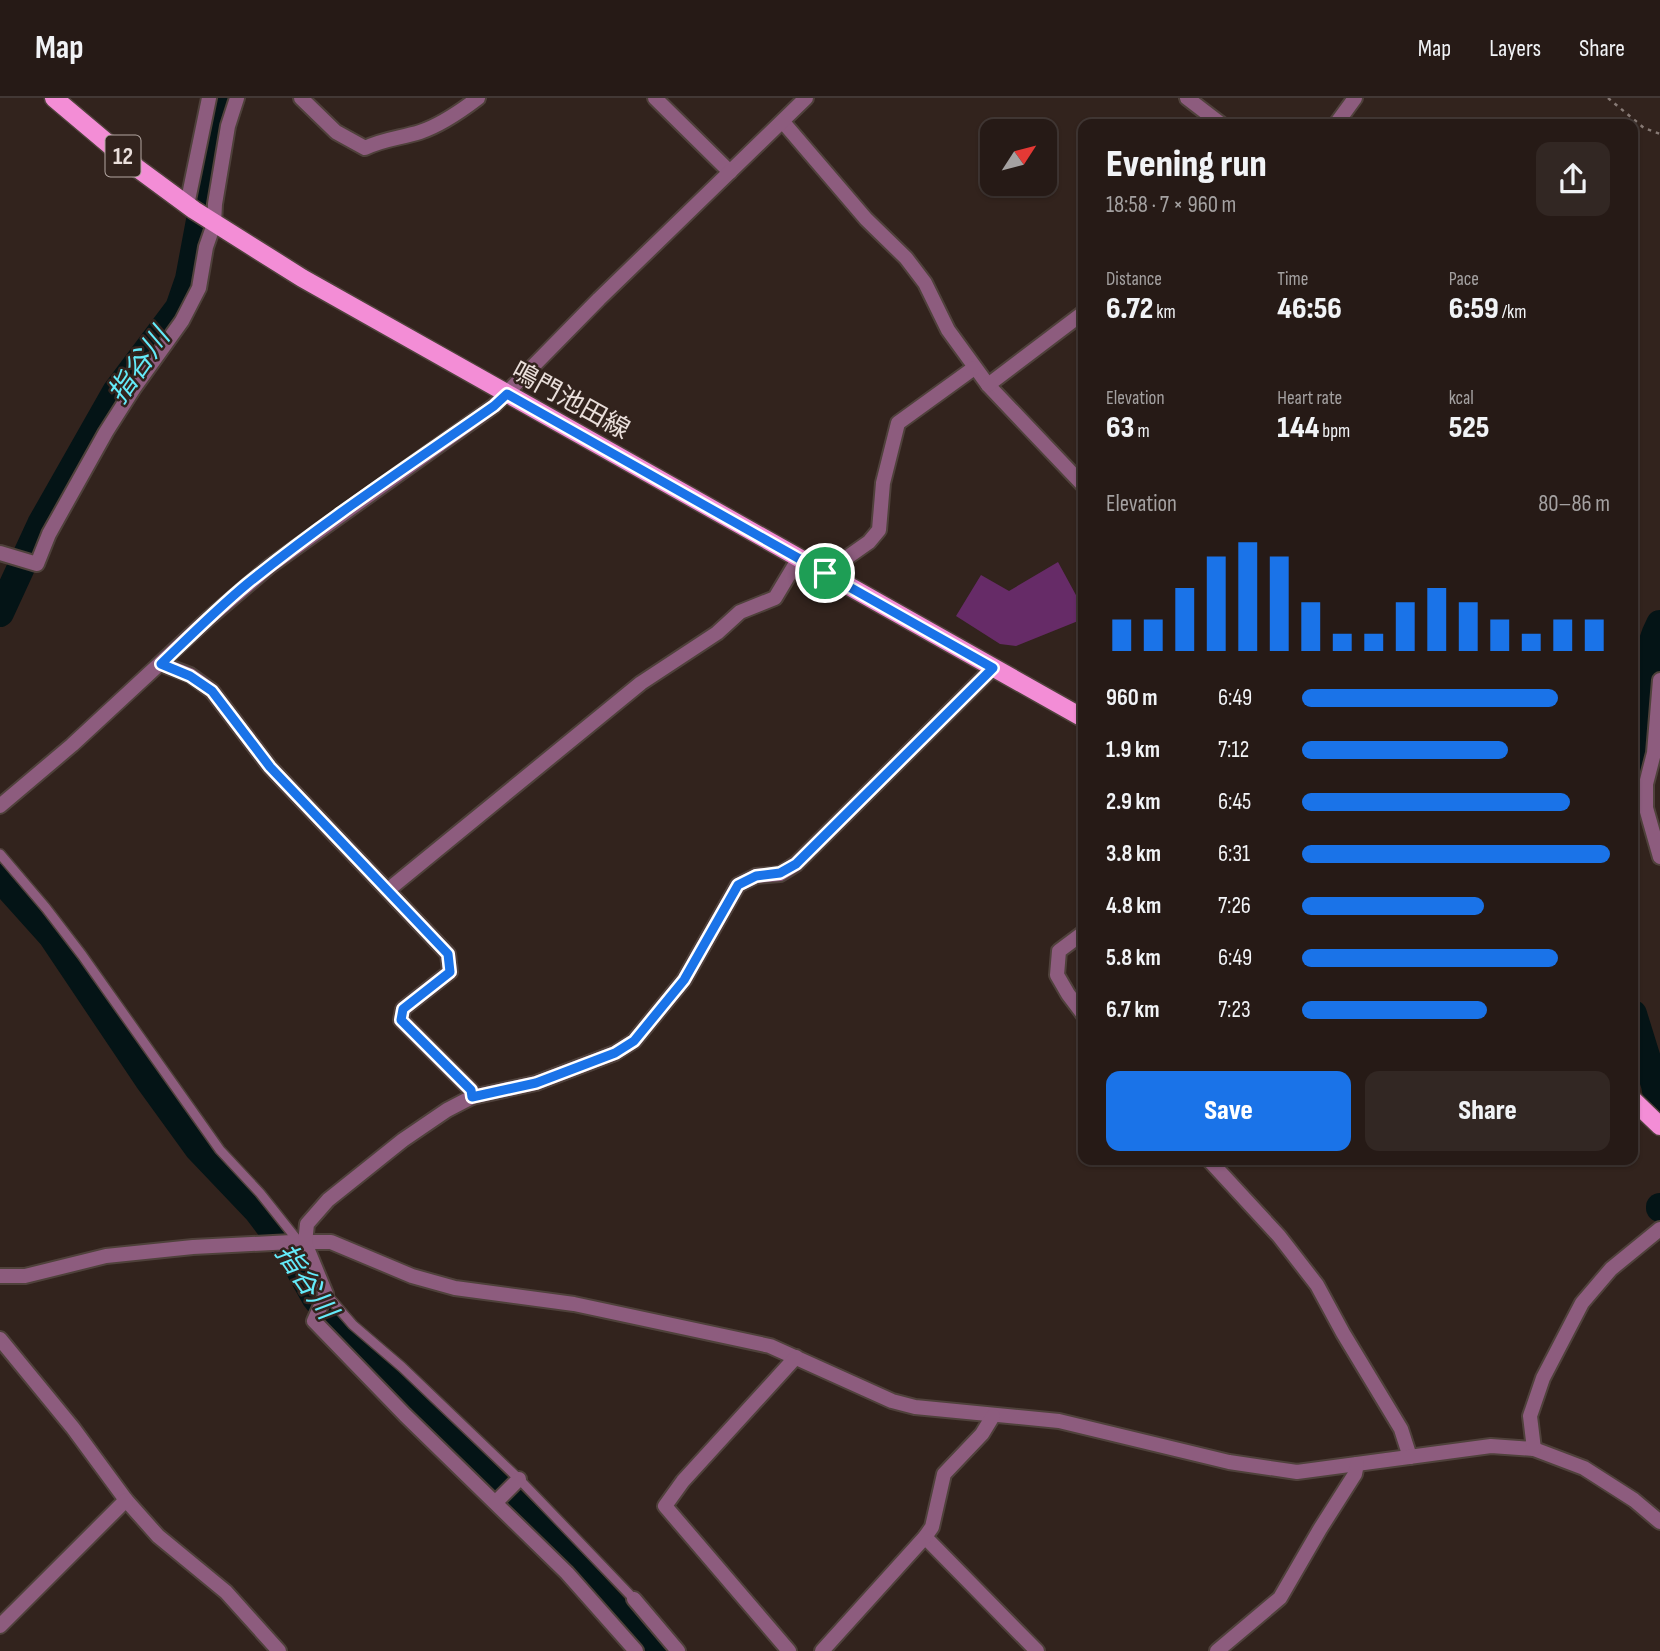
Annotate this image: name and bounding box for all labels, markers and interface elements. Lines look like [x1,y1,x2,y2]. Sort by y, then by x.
text: Map [35,28,84,68]
text: Map [1418,34,1451,63]
text: Layers [1489,34,1541,63]
text: Share [1579,34,1625,63]
north arrow [980,119,1057,196]
map controls [980,119,1057,196]
road number: 12 [106,136,140,176]
text: Evening run [1106,142,1267,187]
button: share [1536,142,1610,216]
text: 18:58 · 7 × 960 m [1106,191,1236,219]
text: Distance [1106,268,1162,291]
text: Time [1277,268,1308,291]
text: Pace [1449,268,1479,291]
text: 6.72 [1106,291,1153,327]
text: 46:56 [1277,291,1342,327]
text: 6:59 [1449,291,1499,327]
text: km [1153,301,1176,324]
text: /km [1499,301,1526,324]
water label: 指谷川 [102,320,179,410]
street label: 鳴門池田線 [506,356,635,446]
text: Elevation [1106,387,1165,410]
text: Heart rate [1277,387,1342,410]
text: kcal [1449,387,1474,410]
text: 63 [1106,410,1134,446]
text: 144 [1277,410,1319,446]
text: 525 [1449,410,1489,446]
text: m [1134,420,1150,443]
text: bpm [1319,420,1350,443]
text: Elevation [1106,490,1177,518]
text: 80–86 m [1538,490,1610,518]
pin [795,543,855,603]
icon: arrive [806,554,844,592]
text: 960 m [1106,684,1158,712]
text: 6:49 [1218,684,1252,712]
text: 1.9 km [1106,736,1160,764]
text: 7:12 [1218,736,1249,764]
text: 2.9 km [1106,788,1160,816]
text: 6:45 [1218,788,1251,816]
text: 3.8 km [1106,840,1161,868]
text: 6:31 [1218,840,1250,868]
text: 4.8 km [1106,892,1161,920]
text: 7:26 [1218,892,1251,920]
text: 5.8 km [1106,944,1161,972]
text: 6:49 [1218,944,1252,972]
text: 6.7 km [1106,996,1159,1024]
text: 7:23 [1218,996,1251,1024]
button: Save [1106,1071,1351,1151]
button: Share [1365,1071,1610,1151]
water label: 指谷川 [268,1238,345,1328]

